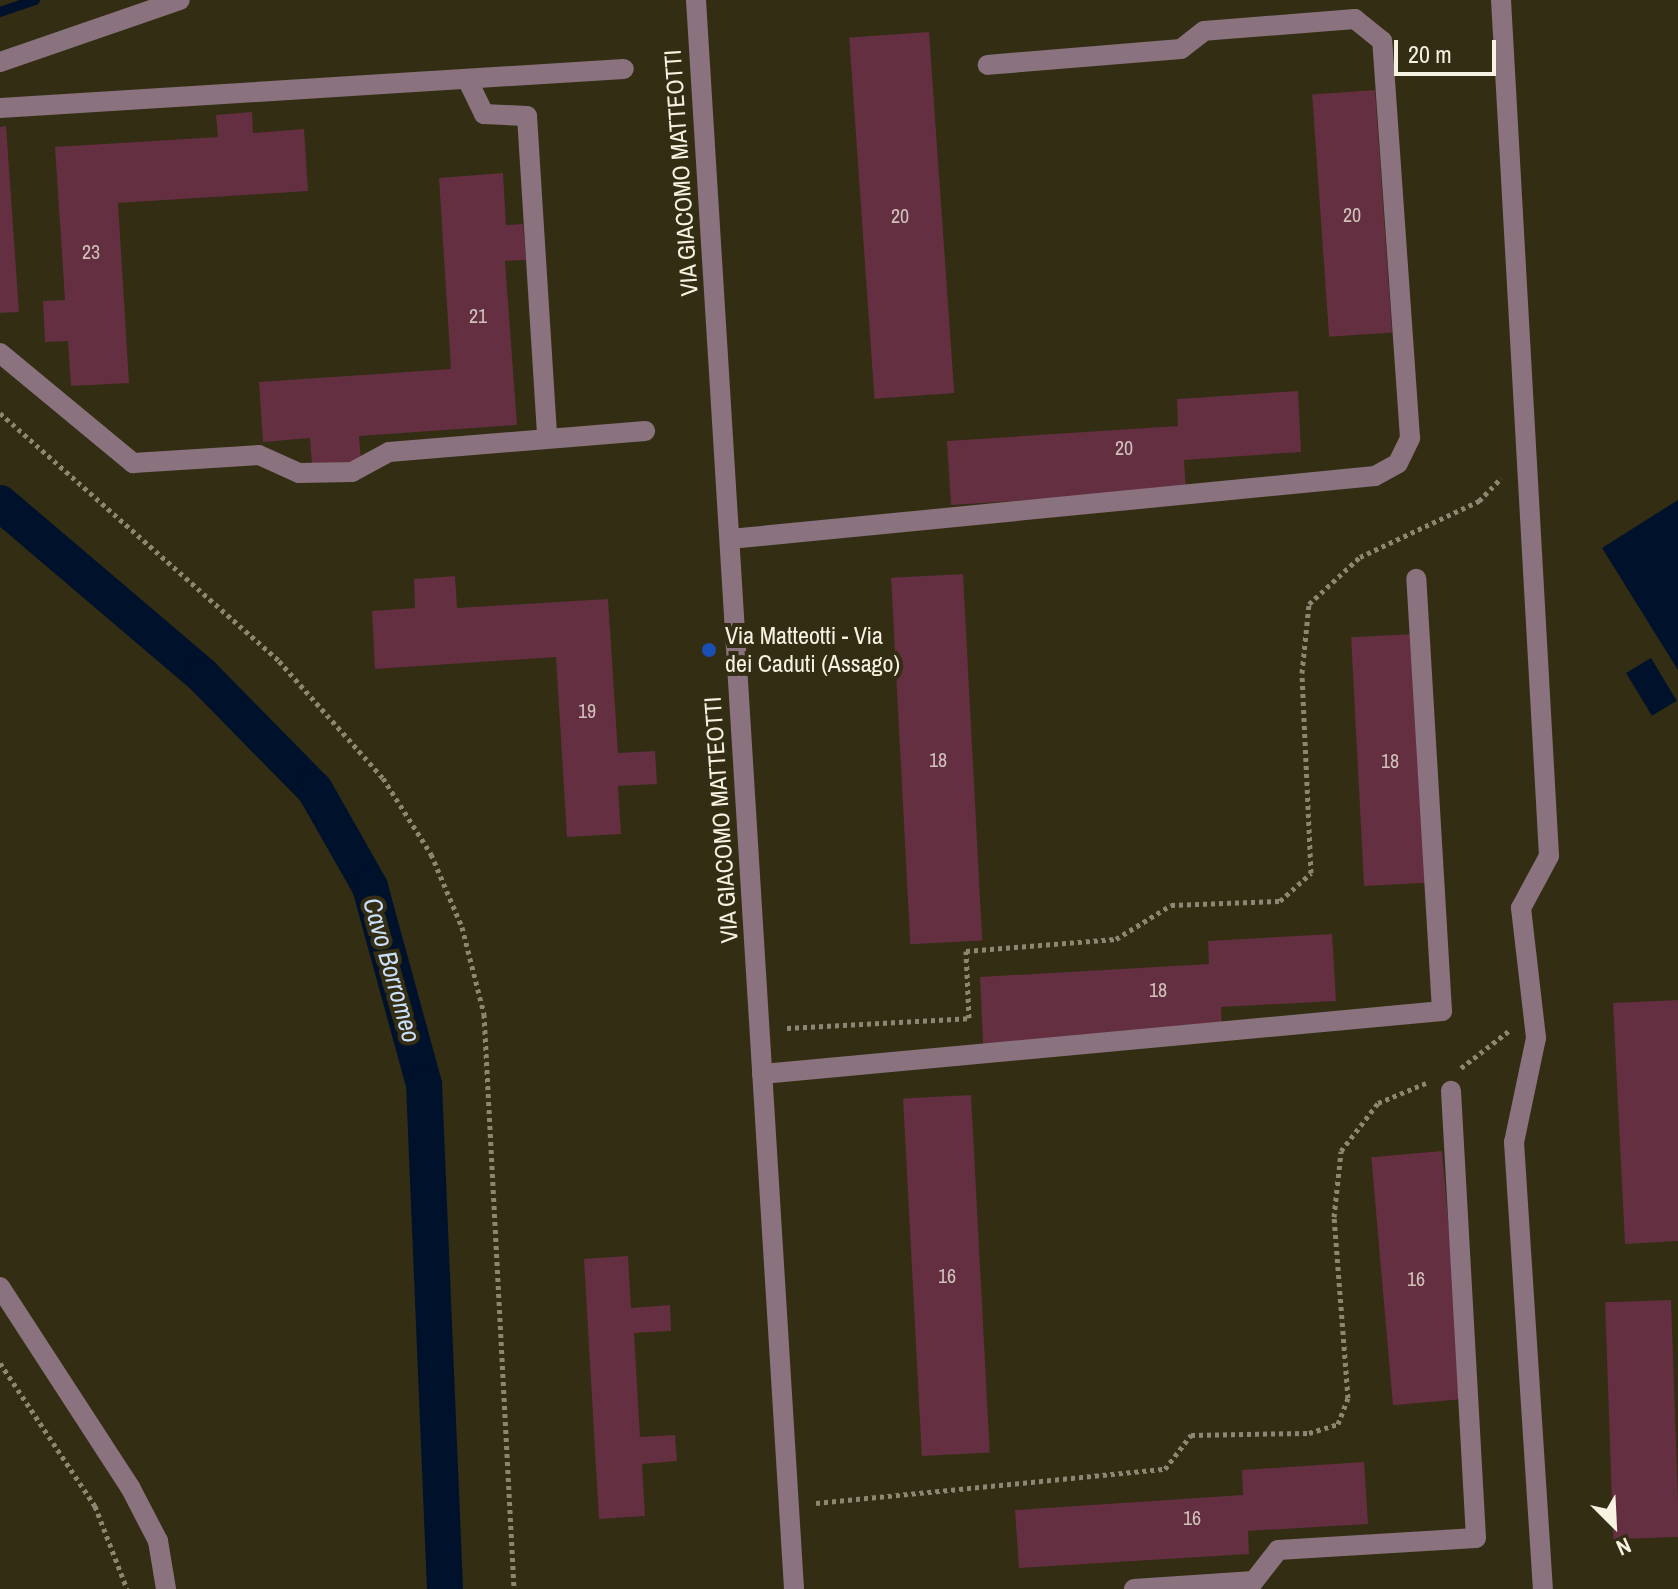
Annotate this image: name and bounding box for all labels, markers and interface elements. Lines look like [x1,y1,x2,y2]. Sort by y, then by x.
scale bar [1398,24,1500,74]
text: 20 m [1408,38,1452,70]
street label: VIA GIACOMO MATTEOTTI [658,48,704,298]
house number: 20 [1343,202,1361,226]
house number: 20 [891,203,909,227]
house number: 23 [82,239,100,263]
house number: 21 [469,303,487,327]
house number: 20 [1115,435,1133,459]
place label: Via Matteotti - Via dei Caduti (Assago) [725,622,900,678]
marker: Via Matteotti - Via dei Caduti (Assago) [700,641,718,659]
street label: VIA GIACOMO MATTEOTTI [698,695,744,945]
house number: 19 [578,698,596,722]
house number: 18 [929,747,947,771]
house number: 18 [1381,748,1399,772]
water label: Cavo Borromeo [356,894,428,1046]
house number: 18 [1149,977,1167,1001]
house number: 16 [938,1263,956,1287]
house number: 16 [1407,1266,1425,1290]
north arrow [1574,1485,1654,1565]
house number: 16 [1183,1505,1201,1529]
text: N [1612,1531,1636,1563]

